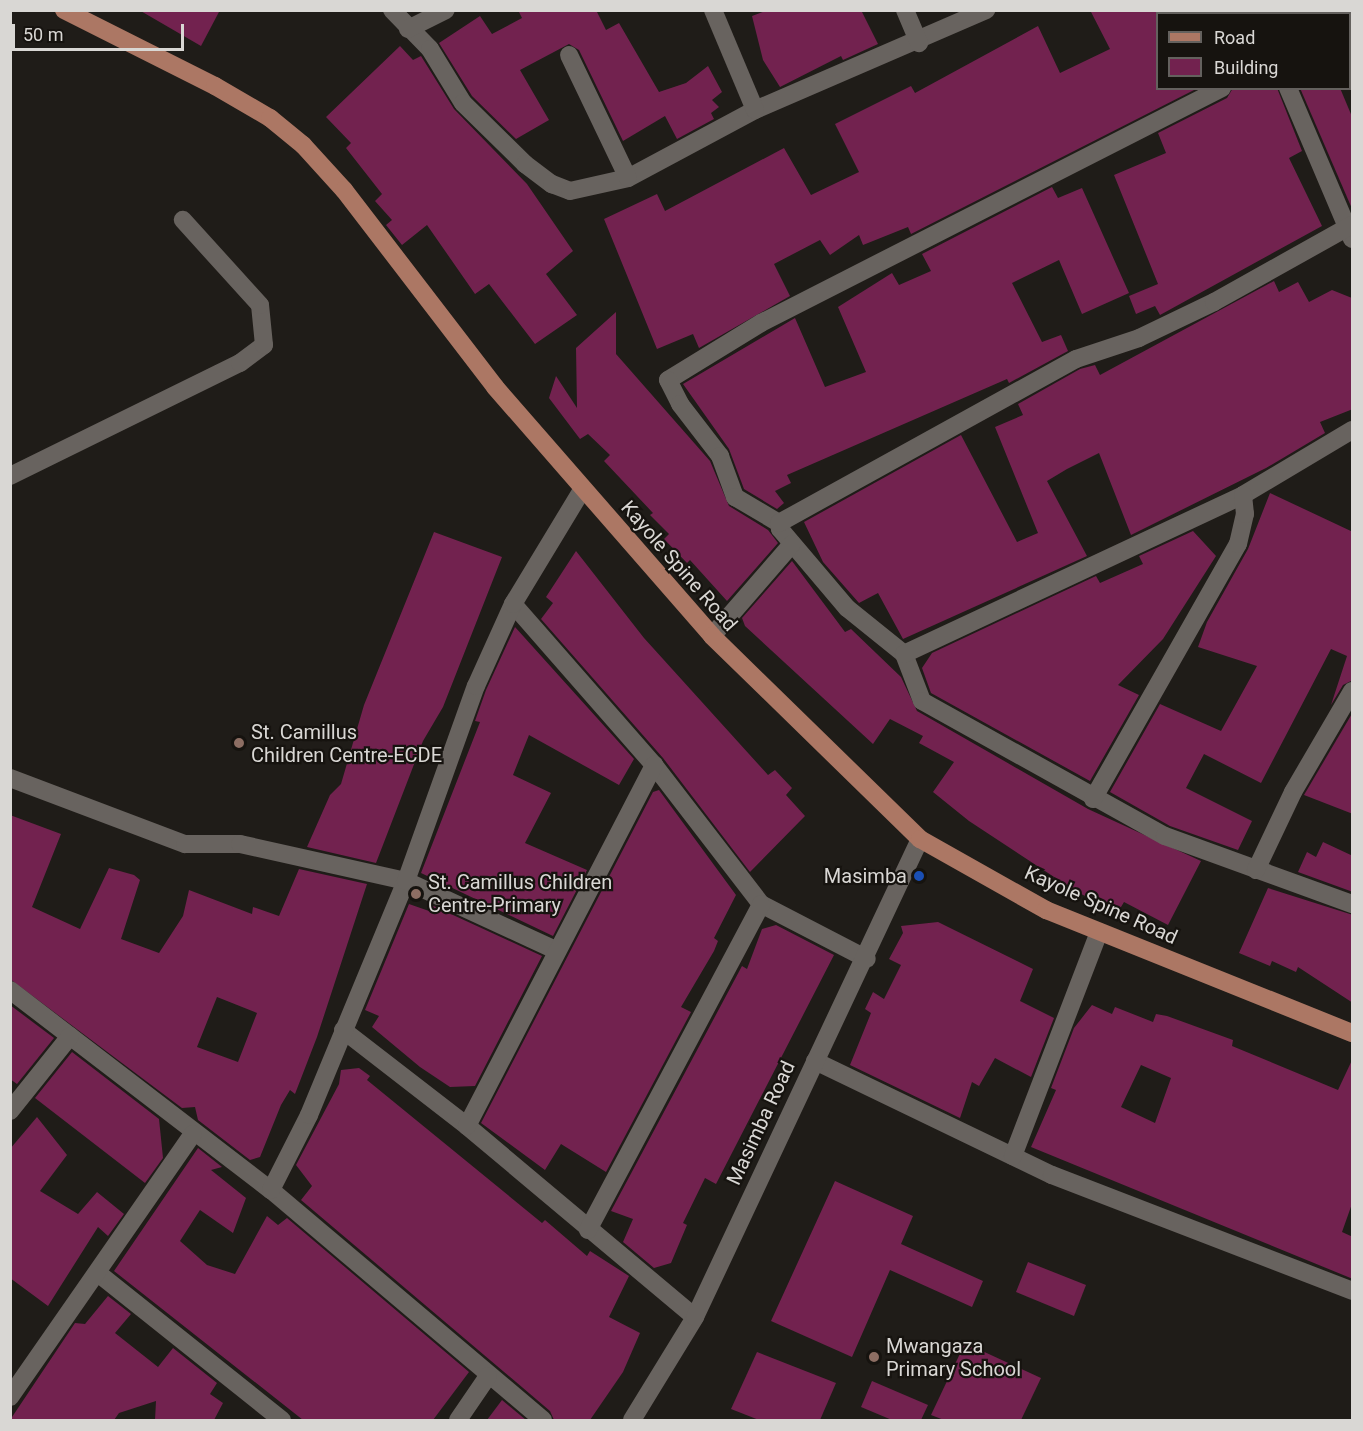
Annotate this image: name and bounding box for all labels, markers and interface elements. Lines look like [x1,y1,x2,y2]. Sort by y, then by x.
scale bar [15,12,188,50]
legend [1156,12,1351,90]
text: 50 m [23,24,63,45]
text: Road [1214,27,1255,48]
text: Building [1214,57,1278,78]
street label: Kayole Spine Road [616,496,742,636]
place label: St. Camillus Children Centre-ECDE [251,720,442,767]
marker: St. Camillus Children Centre-ECDE [232,736,246,750]
street label: Kayole Spine Road [1021,861,1181,949]
place label: Masimba [824,864,907,888]
marker: Masimba [912,869,926,883]
place label: St. Camillus Children Centre-Primary [428,870,612,917]
marker: St. Camillus Children Centre-Primary [409,887,423,901]
street label: Masimba Road [722,1057,800,1189]
place label: Mwangaza Primary School [886,1334,1021,1381]
marker: Mwangaza Primary School [867,1350,881,1364]

